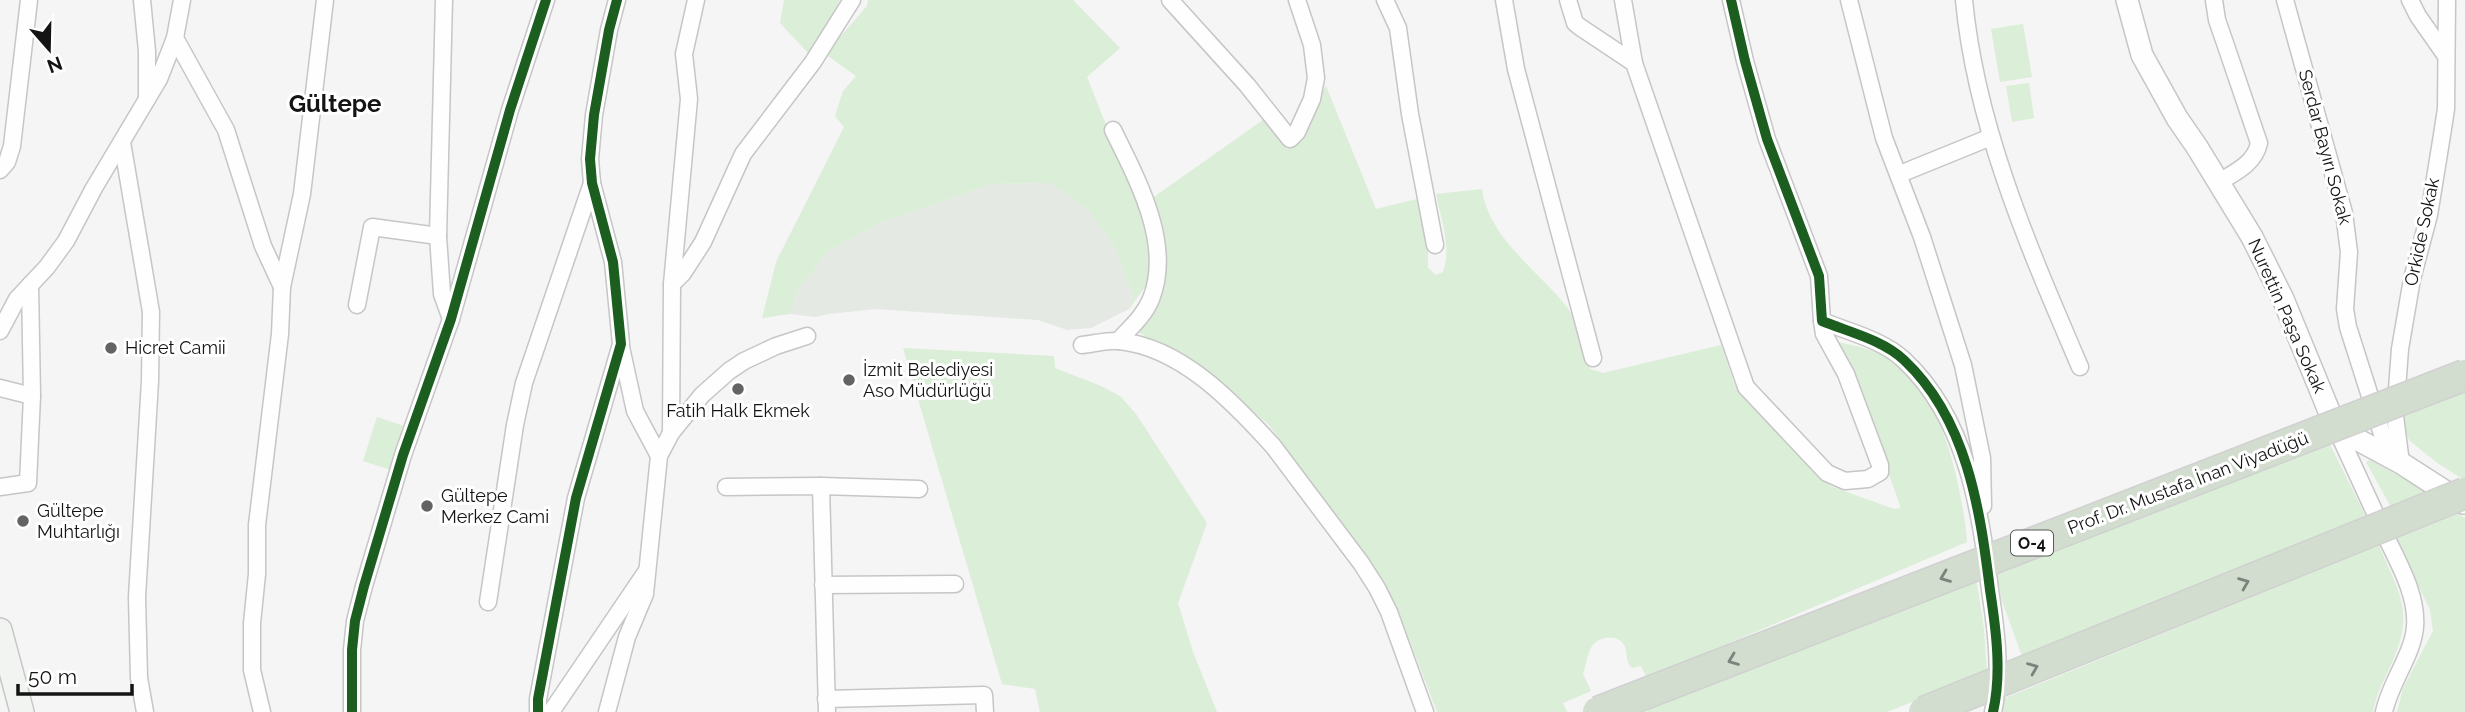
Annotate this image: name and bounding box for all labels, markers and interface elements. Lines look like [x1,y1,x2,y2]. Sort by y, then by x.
north arrow [14,14,84,84]
text: N [44,52,65,78]
street label: Serdar Bayırı Sokak [2295,67,2356,227]
district label: Gültepe [289,89,381,118]
street label: Orkide Sokak [2400,175,2443,288]
street label: Nurettin Paşa Sokak [2244,235,2331,397]
place label: Hicret Camii [125,337,226,358]
marker: Hicret Camii [103,340,119,356]
place label: İzmit Belediyesi Aso Müdürlüğü [863,359,993,401]
marker: İzmit Belediyesi Aso Müdürlüğü [841,372,857,388]
marker: Fatih Halk Ekmek [730,381,746,397]
place label: Fatih Halk Ekmek [666,400,810,421]
street label: Prof. Dr. Mustafa İnan Viyadüğü [2064,427,2311,538]
place label: Gültepe Merkez Cami [441,485,549,527]
marker: Gültepe Merkez Cami [419,498,435,514]
place label: Gültepe Muhtarlığı [37,500,120,542]
marker: Gültepe Muhtarlığı [15,513,31,529]
road number: O-4 [2011,530,2053,556]
one-way arrow [1939,569,1951,583]
one-way arrow [2237,577,2249,591]
one-way arrow [1727,651,1739,665]
scale bar [18,652,131,696]
one-way arrow [2025,662,2038,676]
text: 50 m [28,664,77,689]

